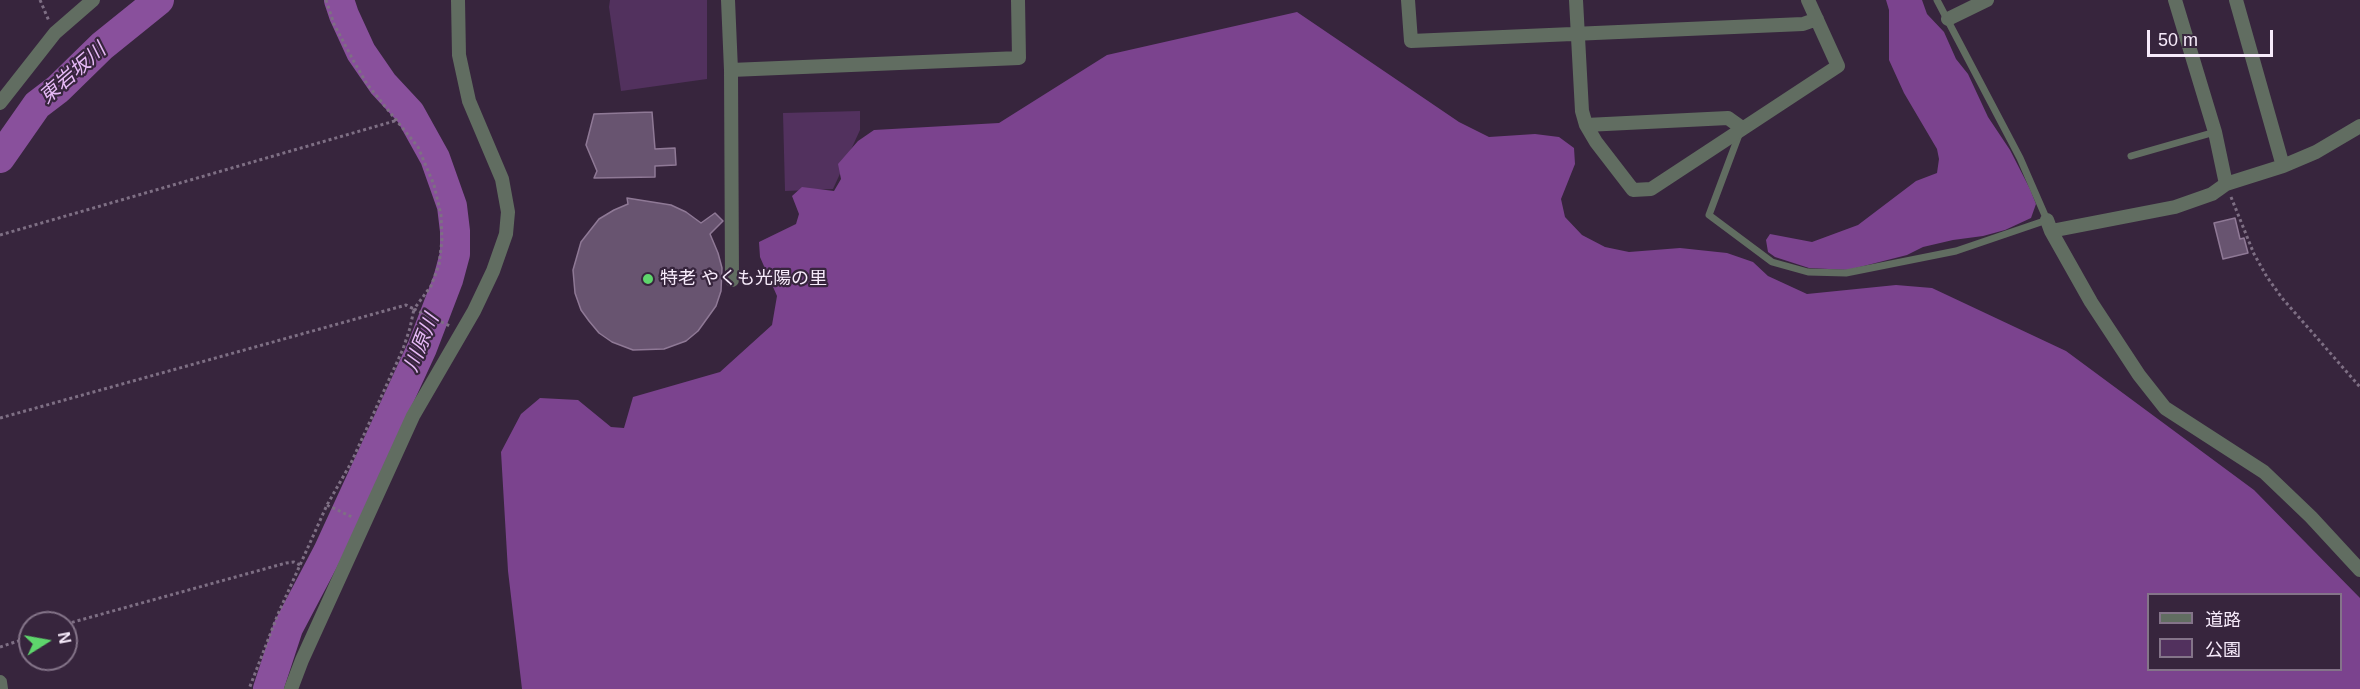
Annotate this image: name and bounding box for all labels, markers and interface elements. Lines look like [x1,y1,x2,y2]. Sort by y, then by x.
scale bar [2150,18,2276,56]
text: 50 m [2158,30,2198,50]
water label: 東岩坂川 [35,39,111,109]
place label: 特老 やくも光陽の里 [660,268,827,290]
marker: 特老 やくも光陽の里 [641,272,655,286]
water label: 川原川 [400,311,444,375]
legend [2147,593,2342,671]
text: 道路 [2205,610,2241,630]
north arrow [18,611,78,671]
text: N [55,631,74,645]
text: 公園 [2205,640,2241,660]

